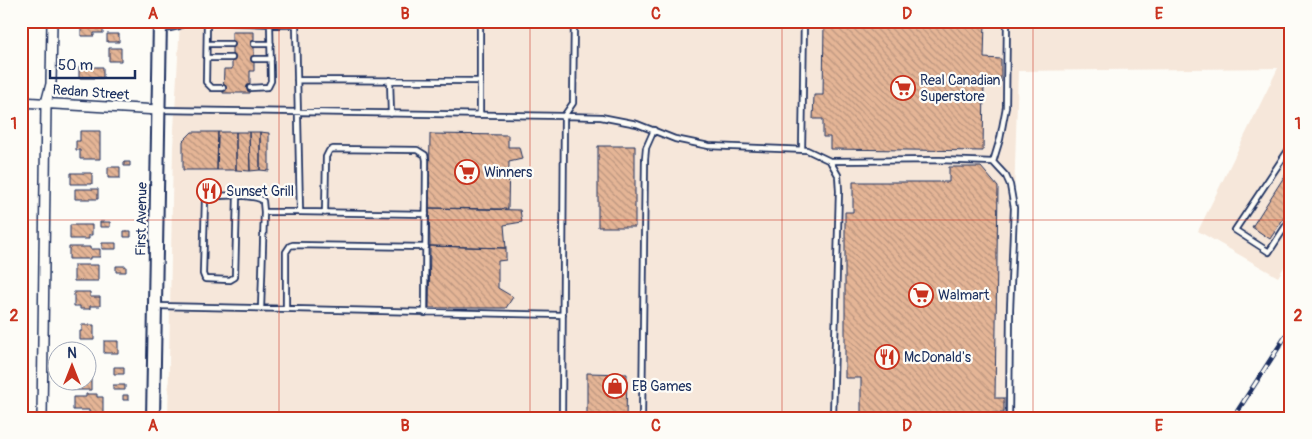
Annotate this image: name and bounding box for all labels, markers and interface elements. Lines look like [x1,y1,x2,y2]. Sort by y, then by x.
text: A [148,4,159,24]
text: B [400,4,410,24]
text: C [651,4,661,24]
text: D [902,4,912,24]
text: E [1155,4,1164,24]
scale bar [50,48,135,80]
text: 50 m [58,56,93,75]
place label: Real Canadian Superstore [920,72,1000,105]
supermarket icon: Real Canadian Superstore [890,75,916,101]
street label: Redan Street [52,81,130,104]
text: 1 [11,114,17,134]
text: 1 [1295,114,1301,134]
supermarket icon: Winners [454,159,480,185]
place label: Winners [484,164,533,181]
restaurant icon: Sunset Grill [196,178,222,204]
street label: First Avenue [132,182,151,256]
place label: Sunset Grill [226,183,294,200]
supermarket icon: Walmart [908,282,934,308]
place label: Walmart [938,287,990,304]
text: 2 [10,306,19,326]
text: 2 [1294,306,1303,326]
north arrow [48,342,98,392]
restaurant icon: McDonald's [874,344,900,370]
text: N [67,345,77,362]
place label: McDonald's [904,349,972,366]
shop icon: EB Games [602,373,628,399]
place label: EB Games [632,378,692,395]
text: A [148,416,159,436]
text: B [400,416,410,436]
text: C [651,416,661,436]
text: D [902,416,912,436]
text: E [1155,416,1164,436]

